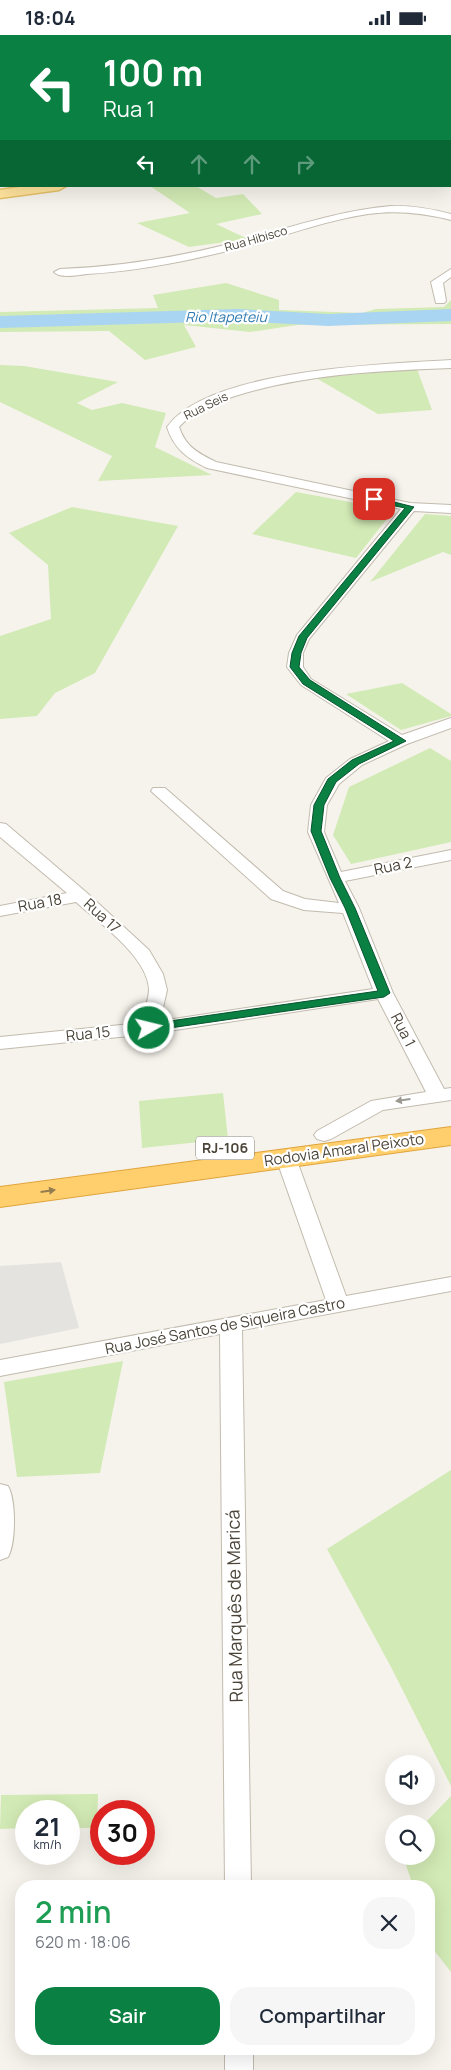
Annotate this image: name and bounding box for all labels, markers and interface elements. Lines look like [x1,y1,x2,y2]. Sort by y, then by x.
text: 18:04 [25,5,76,31]
text: 100 m [103,49,203,97]
icon: left [20,55,85,120]
text: Rua 1 [103,94,155,124]
icon: left [132,150,160,178]
icon: ahead [185,150,213,178]
icon: ahead [238,150,266,178]
icon: right [291,150,319,178]
street label: Rua Hibisco [222,221,289,256]
water label: Rio Itapeteiu [185,307,268,326]
street label: Rua Seis [181,388,231,424]
pin [353,478,395,520]
icon: arrive [360,485,388,513]
street label: Rua 2 [372,851,414,880]
street label: Rua 18 [16,888,64,917]
street label: Rua 17 [79,893,125,938]
position arrow [122,1001,174,1053]
street label: Rua 1 [386,1009,421,1050]
street label: Rua 15 [65,1021,111,1046]
one-way arrow [394,1096,410,1104]
street label: Rodovia Amaral Peixoto [263,1128,425,1171]
road number: RJ-106 [196,1137,254,1159]
one-way arrow [41,1187,57,1195]
street label: Rua José Santos de Siqueira Castro [103,1292,347,1359]
street label: Rua Marquês de Maricá [220,1509,248,1703]
map controls [385,1755,435,1865]
button: sound [385,1755,435,1805]
speed limit sign: 30 [90,1800,155,1865]
text: 21 [35,1809,60,1844]
button: search [385,1815,435,1865]
text: km/h [34,1836,61,1853]
text: 2 min [35,1891,111,1932]
button: close [363,1897,415,1949]
text: 620 m · 18:06 [35,1931,131,1953]
button: Sair [35,1987,220,2045]
button: Compartilhar [230,1987,415,2045]

